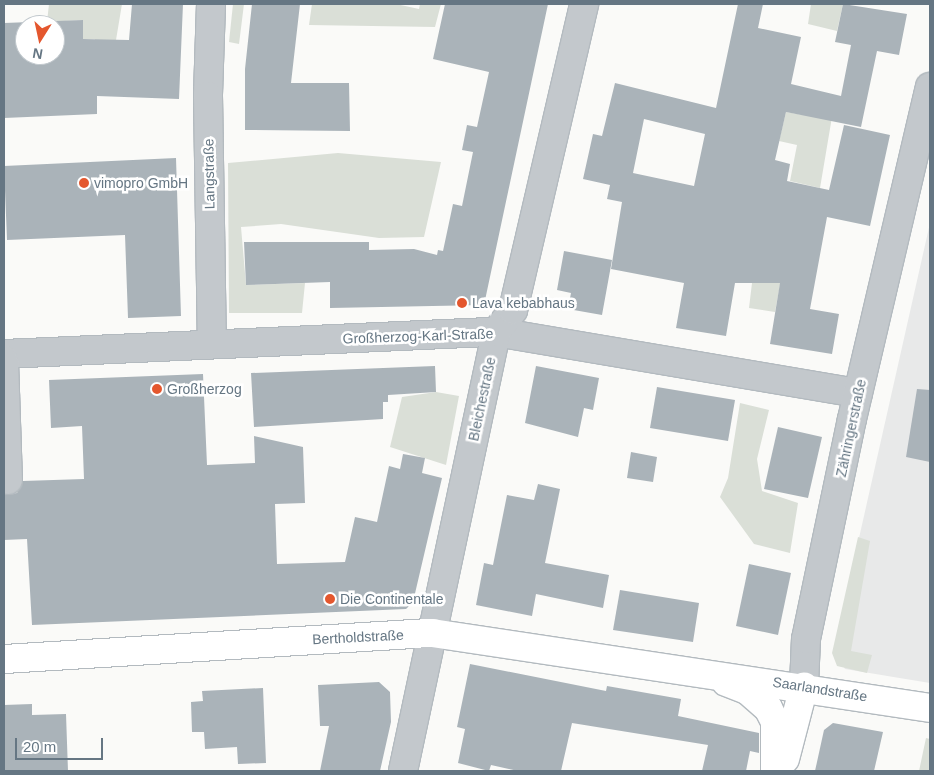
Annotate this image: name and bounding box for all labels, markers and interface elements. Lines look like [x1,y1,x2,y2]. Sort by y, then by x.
north arrow [15,15,65,65]
text: N [31,45,44,63]
street label: Langstraße [200,138,218,210]
place label: vimopro GmbH [94,175,188,191]
marker: vimopro GmbH [78,177,90,189]
place label: Lava kebabhaus [472,295,575,311]
marker: Lava kebabhaus [456,297,468,309]
street label: Großherzog-Karl-Straße [342,325,494,347]
street label: Bleichestraße [465,355,499,443]
street label: Zähringerstraße [832,378,870,478]
place label: Großherzog [167,381,242,397]
marker: Großherzog [151,383,163,395]
place label: Die Continentale [340,591,444,607]
marker: Die Continentale [324,593,336,605]
street label: Bertholdstraße [312,626,404,648]
street label: Saarlandstraße [771,673,869,705]
scale bar [18,728,105,760]
text: 20 m [23,738,56,755]

